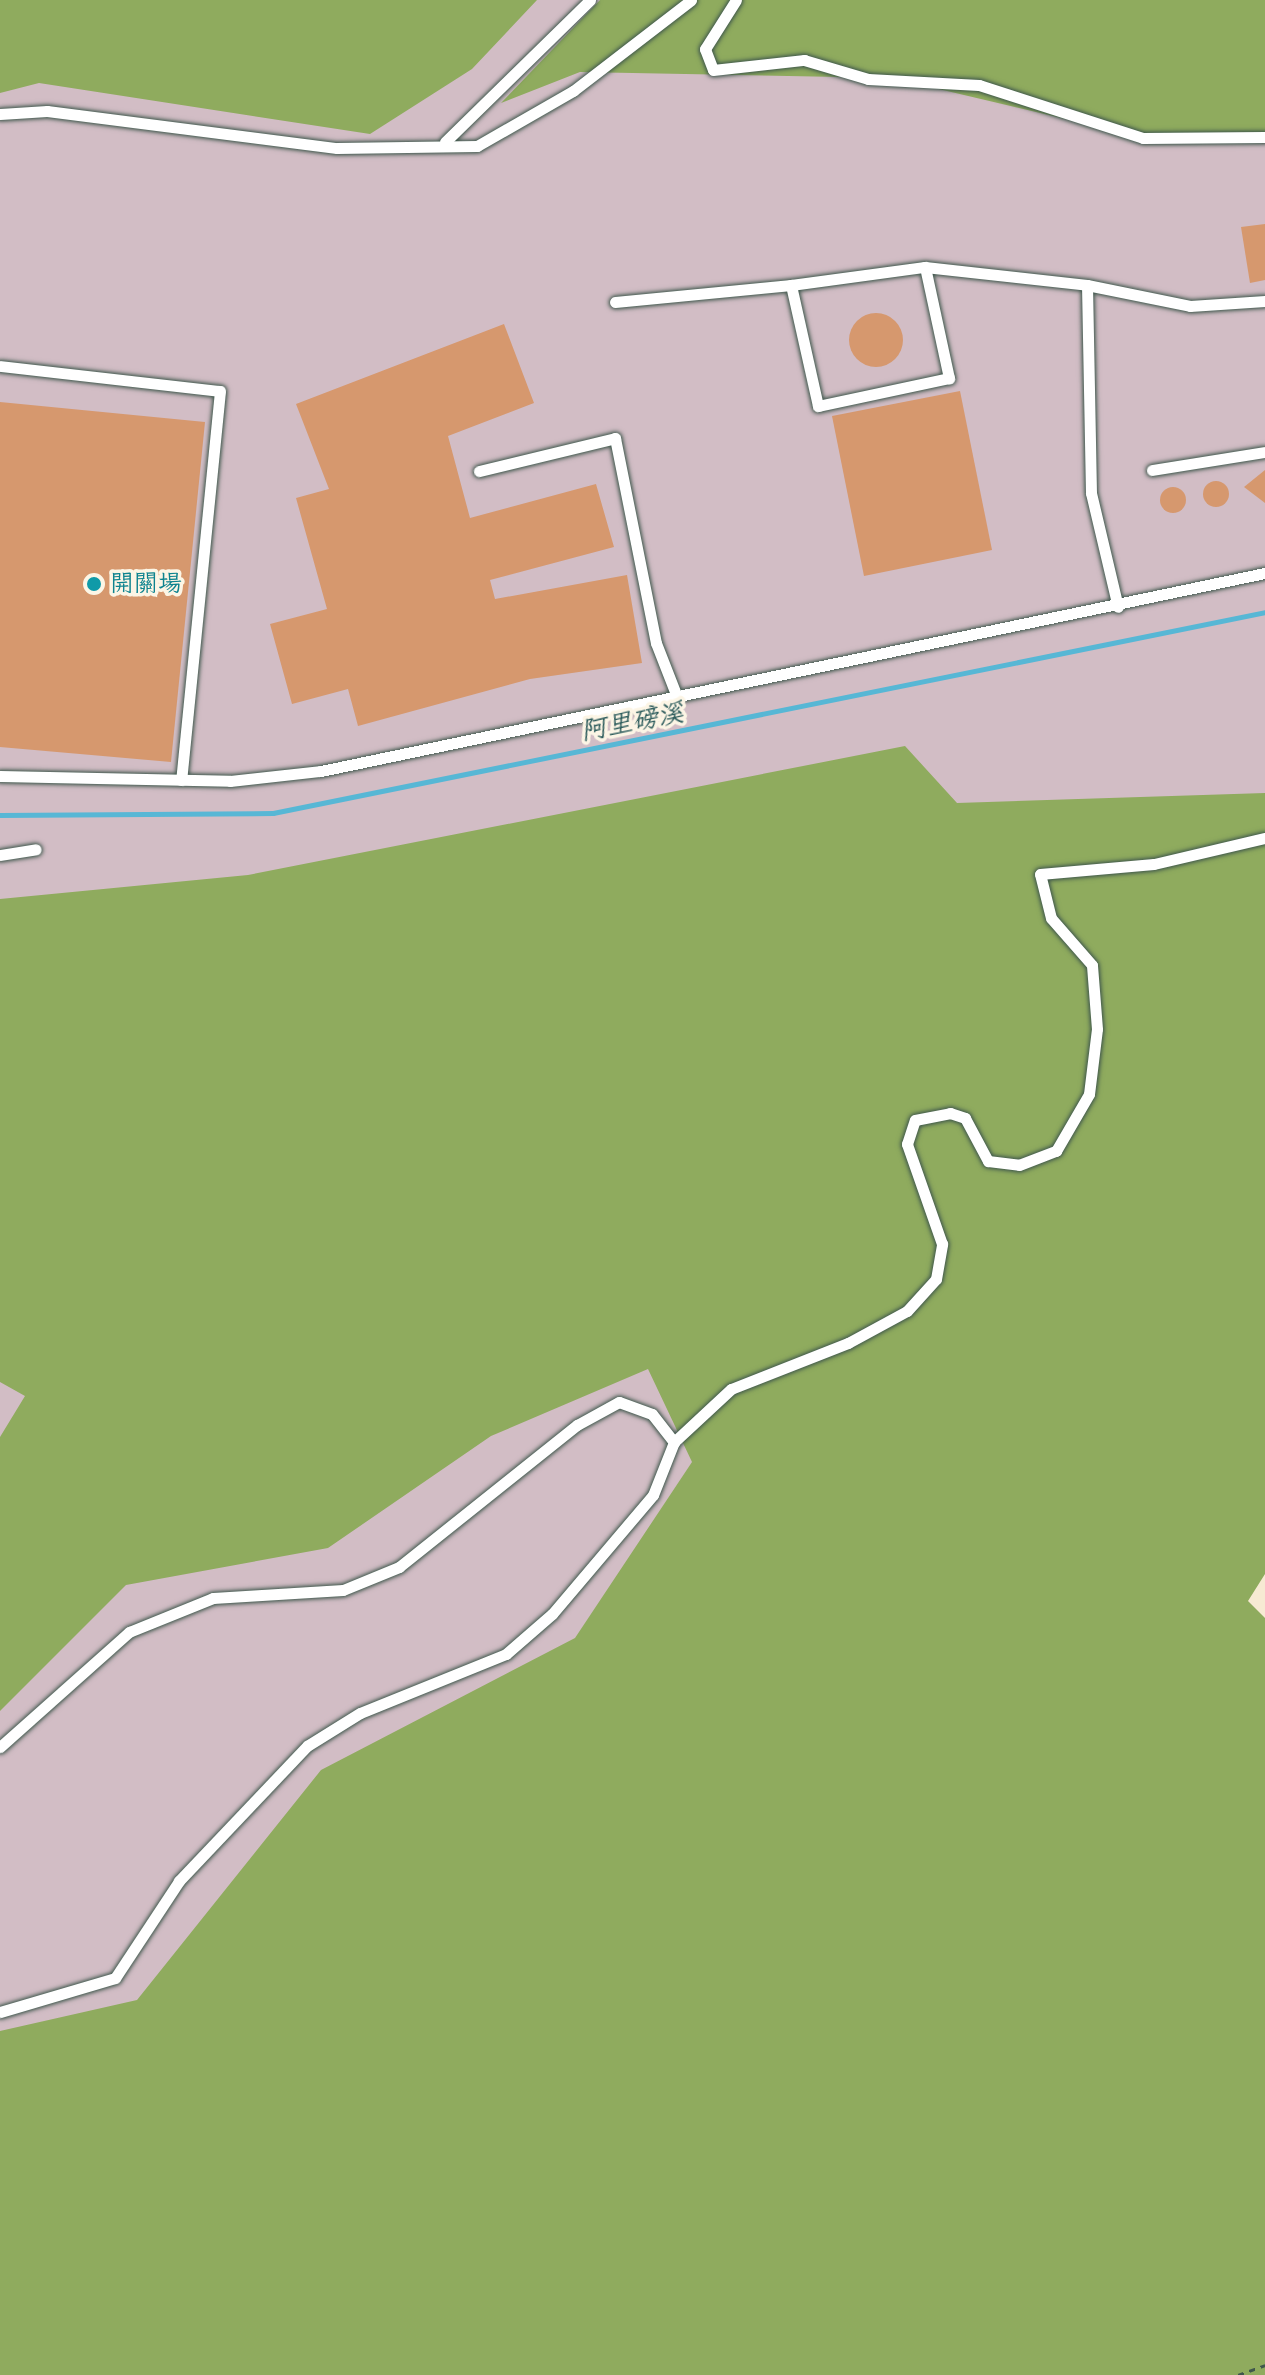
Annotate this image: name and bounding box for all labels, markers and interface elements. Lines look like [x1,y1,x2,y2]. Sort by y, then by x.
place label: 開關場 [110,570,182,598]
marker: 開關場 [85,575,103,593]
water label: 阿里磅溪 [578,697,686,747]

